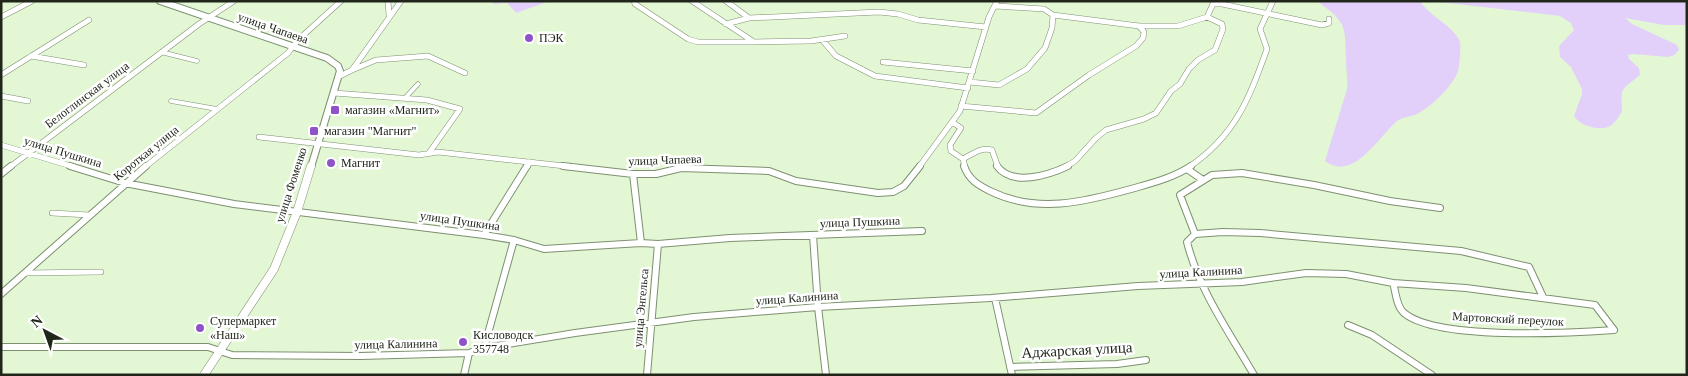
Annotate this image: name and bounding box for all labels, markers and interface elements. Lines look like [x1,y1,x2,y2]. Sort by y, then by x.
street label: улица Чапаева [236,9,311,47]
place label: ПЭК [539,31,565,45]
marker: ПЭК [523,32,535,44]
street label: Белоглинская улица [42,58,132,131]
place label: магазин «Магнит» [345,103,440,117]
marker: магазин «Магнит» [329,104,341,116]
street label: Короткая улица [111,122,182,183]
place label: магазин "Магнит" [324,124,417,138]
marker: магазин "Магнит" [308,125,320,137]
street label: улица Пушкина [22,134,104,171]
street label: улица Фоменко [272,146,310,224]
street label: улица Чапаева [628,152,703,168]
place label: Магнит [341,156,381,170]
marker: Магнит [325,157,337,169]
street label: улица Пушкина [419,208,502,234]
street label: улица Пушкина [820,214,901,230]
street label: улица Калинина [1159,263,1243,281]
street label: улица Энгельса [631,267,651,348]
street label: улица Калинина [755,288,840,308]
north arrow [20,306,70,356]
street label: Мартовский переулок [1452,309,1564,329]
text: N [28,313,46,331]
place label: Супермаркет «Наш» [210,314,277,342]
marker: Супермаркет «Наш» [194,322,206,334]
place label: Кисловодск 357748 [473,328,533,356]
street label: улица Калинина [354,336,438,352]
marker: Кисловодск 357748 [457,336,469,348]
street label: Аджарская улица [1021,339,1133,361]

